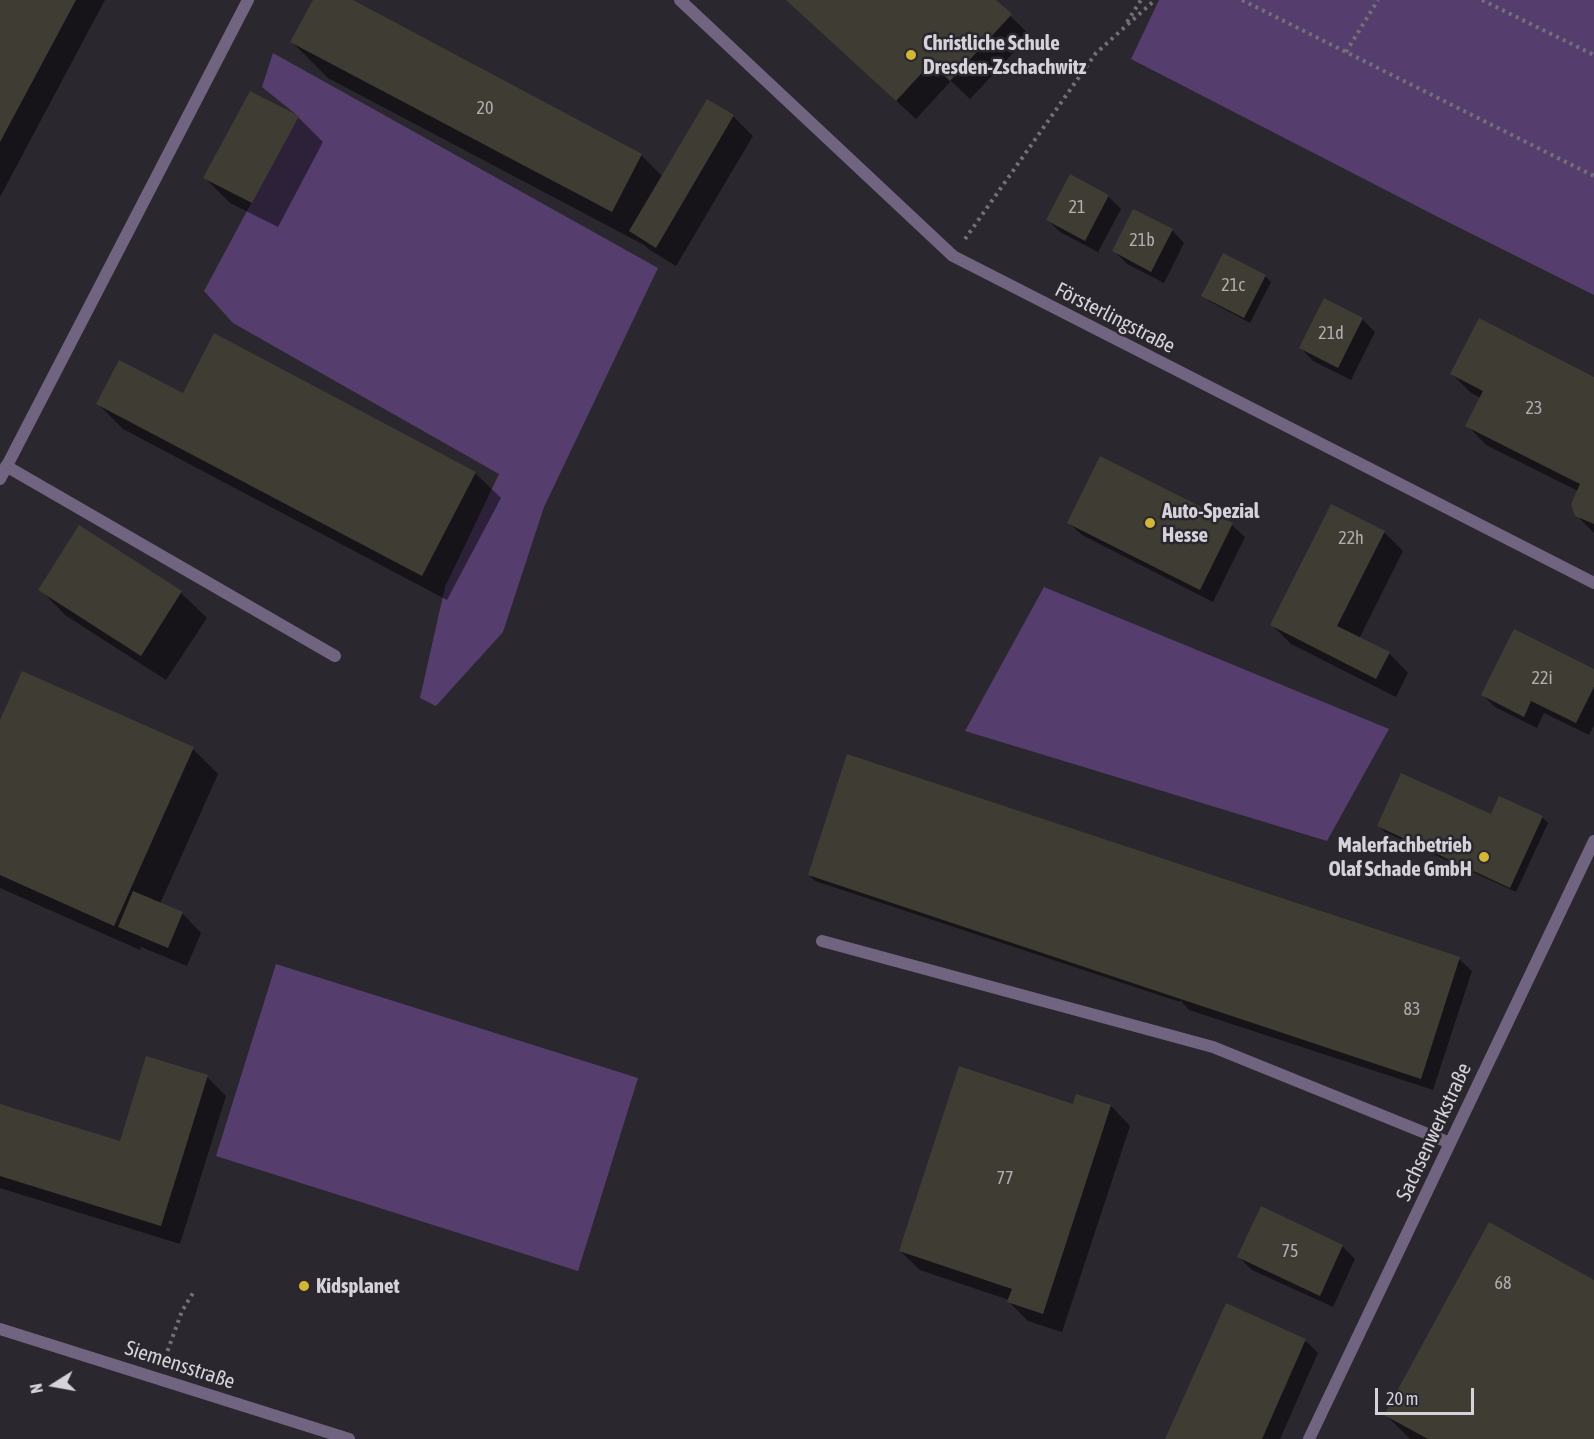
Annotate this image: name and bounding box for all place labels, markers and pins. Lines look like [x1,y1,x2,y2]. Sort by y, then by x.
place label: Christliche Schule Dresden-Zschachwitz [923,30,1086,80]
marker: Christliche Schule Dresden-Zschachwitz [904,48,918,62]
place label: Auto-Spezial Hesse [1162,498,1259,548]
marker: Auto-Spezial Hesse [1143,516,1157,530]
place label: Malerfachbetrieb Olaf Schade GmbH [1328,832,1472,882]
marker: Malerfachbetrieb Olaf Schade GmbH [1477,850,1491,864]
place label: Kidsplanet [316,1273,400,1299]
marker: Kidsplanet [297,1279,311,1293]

